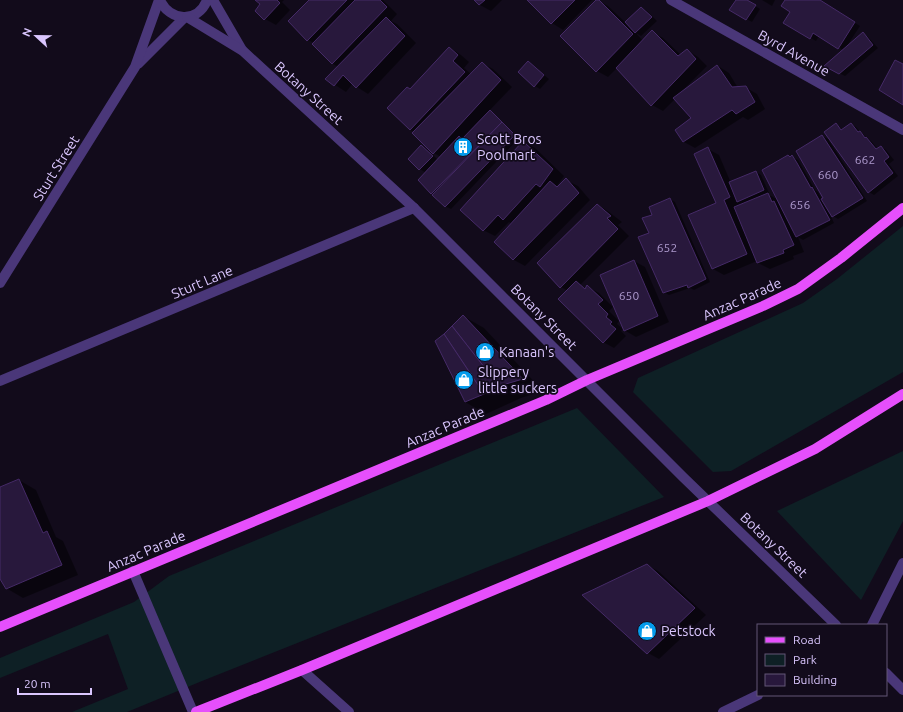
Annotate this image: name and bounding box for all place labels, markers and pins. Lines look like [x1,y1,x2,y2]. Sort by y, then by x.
place label: Scott Bros Poolmart [477,131,542,163]
building icon: Scott Bros Poolmart [452,136,474,158]
shop icon: Kanaan's [474,341,496,363]
place label: Kanaan's [499,344,554,360]
place label: Slippery little suckers [478,364,557,396]
shop icon: Slippery little suckers [453,369,475,391]
shop icon: Petstock [636,620,658,642]
place label: Petstock [661,623,716,639]

